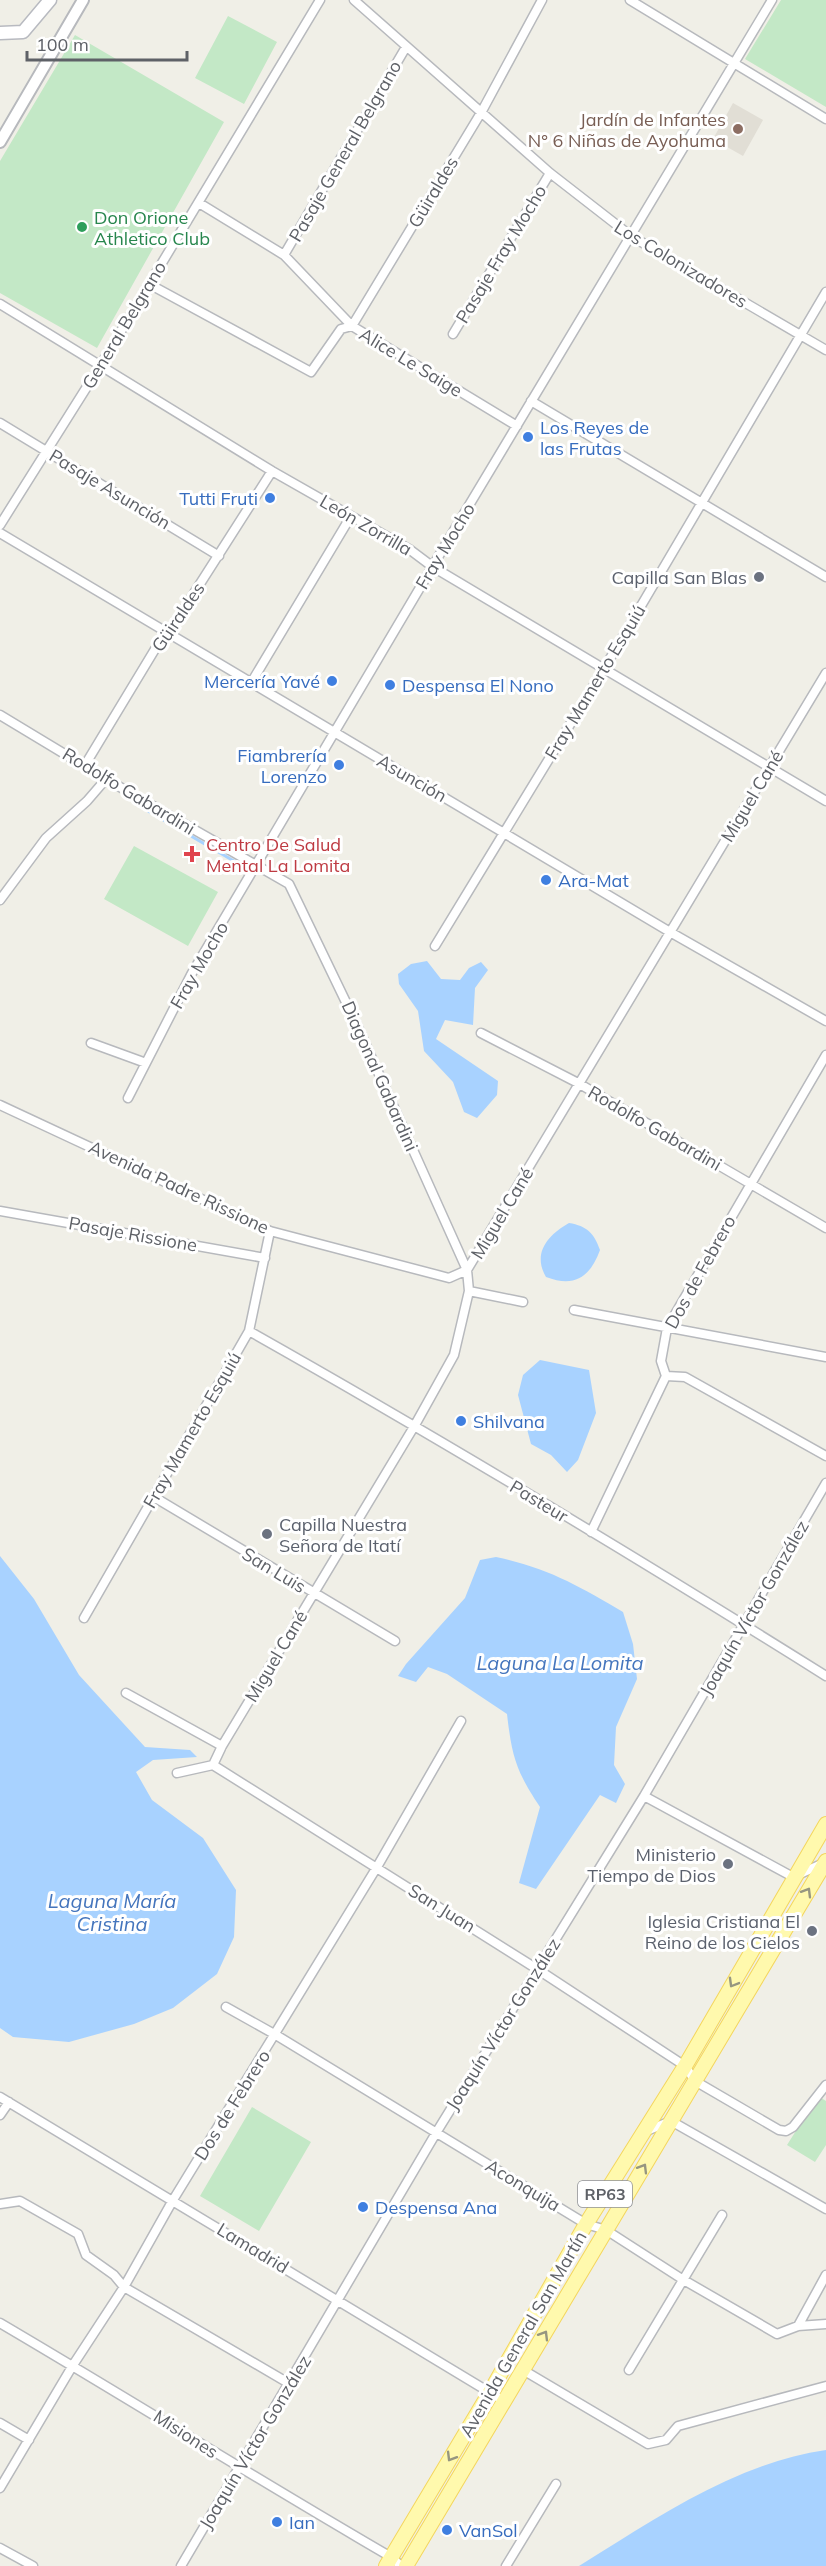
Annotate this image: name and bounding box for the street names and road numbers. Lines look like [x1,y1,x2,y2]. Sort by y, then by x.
street label: Pasaje General Belgrano [284,56,406,246]
street label: Güiraldes [403,152,463,232]
street label: Pasaje Fray Mocho [451,181,551,327]
street label: Los Colonizadores [610,215,752,313]
street label: General Belgrano [77,257,171,393]
street label: Alice Le Saige [355,322,467,402]
street label: Pasaje Asunción [45,444,175,534]
street label: León Zorrilla [316,489,416,561]
street label: Fray Mocho [410,499,480,593]
street label: Güiraldes [146,578,210,656]
street label: Fray Mamerto Esquiú [540,600,650,764]
street label: Rodolfo Gabardini [59,742,199,840]
street label: Miguel Cané [716,746,788,846]
street label: Asunción [373,749,451,807]
street label: Fray Mocho [165,917,233,1013]
street label: Diagonal Gabardini [337,997,423,1155]
street label: Rodolfo Gabardini [584,1080,726,1176]
street label: Avenida Padre Rissione [85,1135,273,1239]
street label: Miguel Cané [466,1163,538,1263]
street label: Pasaje Rissione [67,1211,199,1257]
street label: Dos de Febrero [659,1211,741,1333]
street label: Fray Mamerto Esquiú [138,1348,246,1512]
street label: Pasteur [506,1475,573,1528]
street label: Joaquín Víctor González [694,1516,814,1700]
street label: San Luis [238,1542,310,1598]
street label: Miguel Cané [240,1606,312,1706]
street label: San Juan [404,1878,480,1938]
street label: Joaquín Víctor González [441,1934,565,2114]
street label: Dos de Febrero [189,2046,275,2164]
street label: Aconquija [481,2154,565,2216]
road number: RP63 [578,2181,632,2207]
street label: Lamadrid [213,2218,293,2278]
street label: Avenida General San Martín [454,2227,592,2441]
street label: Joaquín Víctor González [194,2351,316,2533]
street label: Misiones [149,2405,223,2463]

